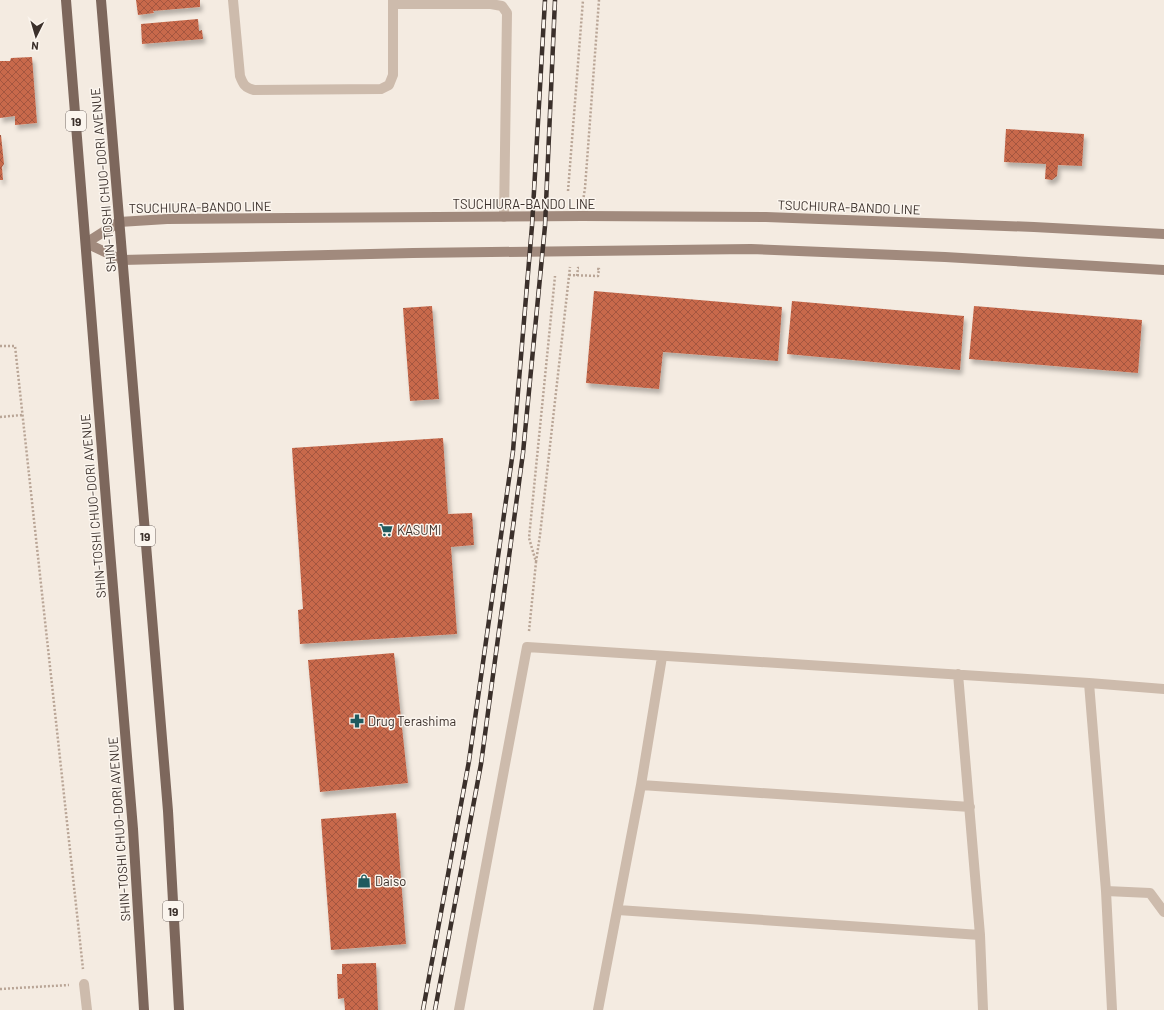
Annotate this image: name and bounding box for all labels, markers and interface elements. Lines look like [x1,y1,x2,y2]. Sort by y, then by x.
north arrow [16,16,56,56]
text: N [31,40,39,53]
street label: SHIN-TOSHI CHUO-DORI AVENUE [87,87,119,273]
road number: 19 [66,111,86,131]
street label: TSUCHIURA-BANDO LINE [453,196,596,212]
street label: TSUCHIURA-BANDO LINE [777,197,921,217]
street label: TSUCHIURA-BANDO LINE [128,198,272,216]
street label: SHIN-TOSHI CHUO-DORI AVENUE [77,413,109,599]
supermarket icon: KASUMI [378,522,394,538]
place label: KASUMI [397,522,441,538]
road number: 19 [135,526,155,546]
pharmacy icon: Drug Terashima [349,713,365,729]
place label: Drug Terashima [368,713,456,729]
street label: SHIN-TOSHI CHUO-DORI AVENUE [105,736,133,922]
shop icon: Daiso [356,873,372,889]
place label: Daiso [375,873,406,889]
road number: 19 [163,901,183,921]

